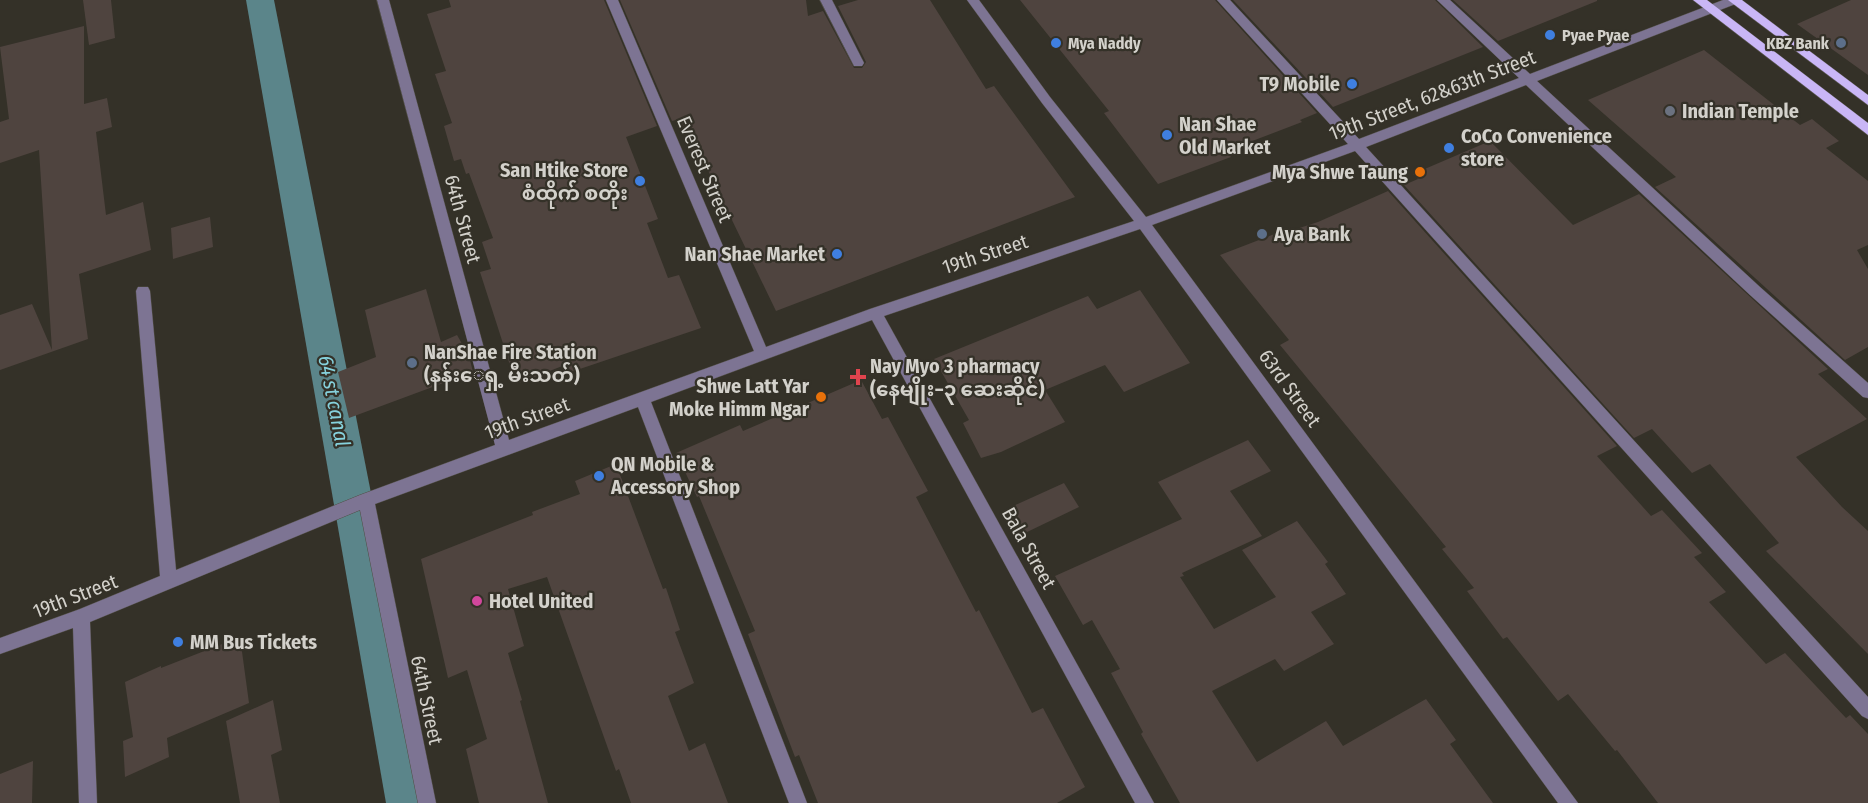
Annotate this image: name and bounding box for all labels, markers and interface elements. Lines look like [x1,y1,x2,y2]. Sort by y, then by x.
place label: Pyae Pyae [1562,26,1629,45]
marker: Pyae Pyae [1543,28,1557,42]
place label: Mya Naddy [1068,34,1141,53]
place label: KBZ Bank [1766,34,1830,53]
marker: Mya Naddy [1049,36,1063,50]
marker: KBZ Bank [1834,36,1848,50]
street label: 19th Street, 62&63th Street [1325,44,1539,145]
place label: T9 Mobile [1259,72,1340,96]
marker: T9 Mobile [1345,77,1359,91]
place label: Indian Temple [1682,99,1799,123]
marker: Indian Temple [1663,104,1677,118]
street label: Everest Street [672,112,738,226]
place label: Nan Shae Old Market [1179,112,1272,159]
place label: CoCo Convenience store [1461,124,1612,171]
marker: Nan Shae Old Market [1160,128,1174,142]
marker: CoCo Convenience store [1442,141,1456,155]
place label: San Htike Store စံထိုက် စတိုး [500,158,628,209]
place label: Mya Shwe Taung [1272,160,1408,184]
marker: Mya Shwe Taung [1413,165,1427,179]
street label: 64th Street [440,172,486,266]
marker: San Htike Store စံထိုက် စတိုး [633,174,647,188]
place label: Aya Bank [1273,222,1351,246]
marker: Aya Bank [1255,227,1269,241]
street label: 19th Street [939,229,1031,279]
place label: Nan Shae Market [685,242,826,266]
marker: Nan Shae Market [830,247,844,261]
place label: NanShae Fire Station (နန်းေရှ့ မီးသတ်) [424,340,597,391]
street label: 63rd Street [1254,345,1326,432]
water label: 64 st canal [312,353,356,449]
place label: Nay Myo 3 pharmacy (နေမျိုး−၃ ဆေးဆိုင်) [870,354,1045,406]
marker: NanShae Fire Station (နန်းေရှ့ မီးသတ်) [405,356,419,370]
marker: Nay Myo 3 pharmacy (နေမျိုး−၃ ဆေးဆိုင်) [851,370,865,384]
place label: Shwe Latt Yar Moke Himm Ngar [669,374,810,421]
marker: Shwe Latt Yar Moke Himm Ngar [814,390,828,404]
street label: 19th Street [481,391,573,444]
place label: QN Mobile & Accessory Shop [610,452,740,499]
marker: QN Mobile & Accessory Shop [592,469,606,483]
street label: Bala Street [997,503,1061,593]
street label: 19th Street [29,569,121,623]
place label: Hotel United [489,589,593,613]
marker: Hotel United [470,594,484,608]
place label: MM Bus Tickets [190,630,317,654]
marker: MM Bus Tickets [171,635,185,649]
street label: 64th Street [406,653,448,747]

